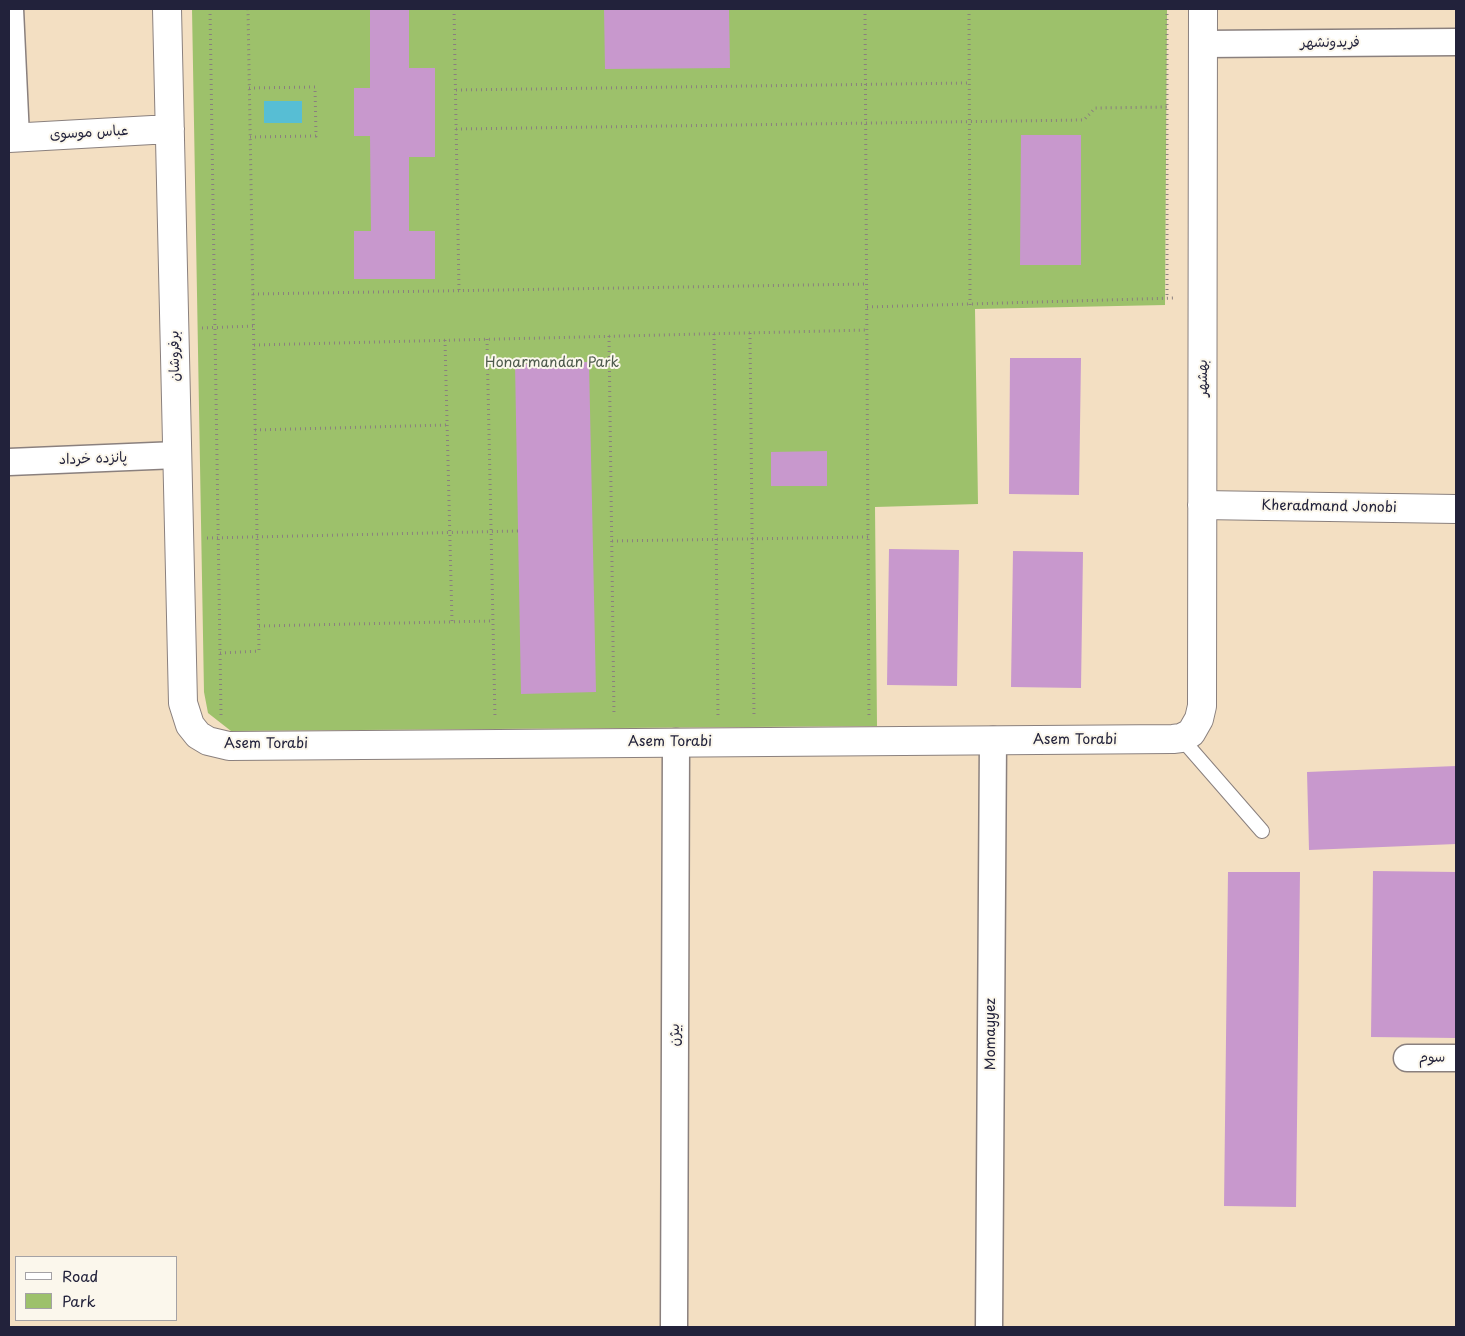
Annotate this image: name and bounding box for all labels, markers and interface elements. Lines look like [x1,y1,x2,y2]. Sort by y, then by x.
street label: فریدونشهر [1300,34,1360,52]
street label: عباس موسوی [49,123,129,143]
street label: برفروشان [166,330,184,382]
park label: Honarmandan Park [485,355,619,371]
street label: بهشهر [1195,359,1211,397]
street label: پانزده خرداد [59,449,127,469]
street label: Kheradmand Jonobi [1261,497,1397,517]
street label: Asem Torabi [1033,732,1117,748]
street label: Asem Torabi [628,734,712,750]
street label: Asem Torabi [224,736,308,752]
street label: Momayyez [983,998,999,1070]
street label: بیژن [667,1023,683,1047]
street label: سوم [1419,1049,1445,1067]
legend [15,1256,178,1321]
text: Road [62,1264,98,1287]
text: Park [62,1289,96,1312]

